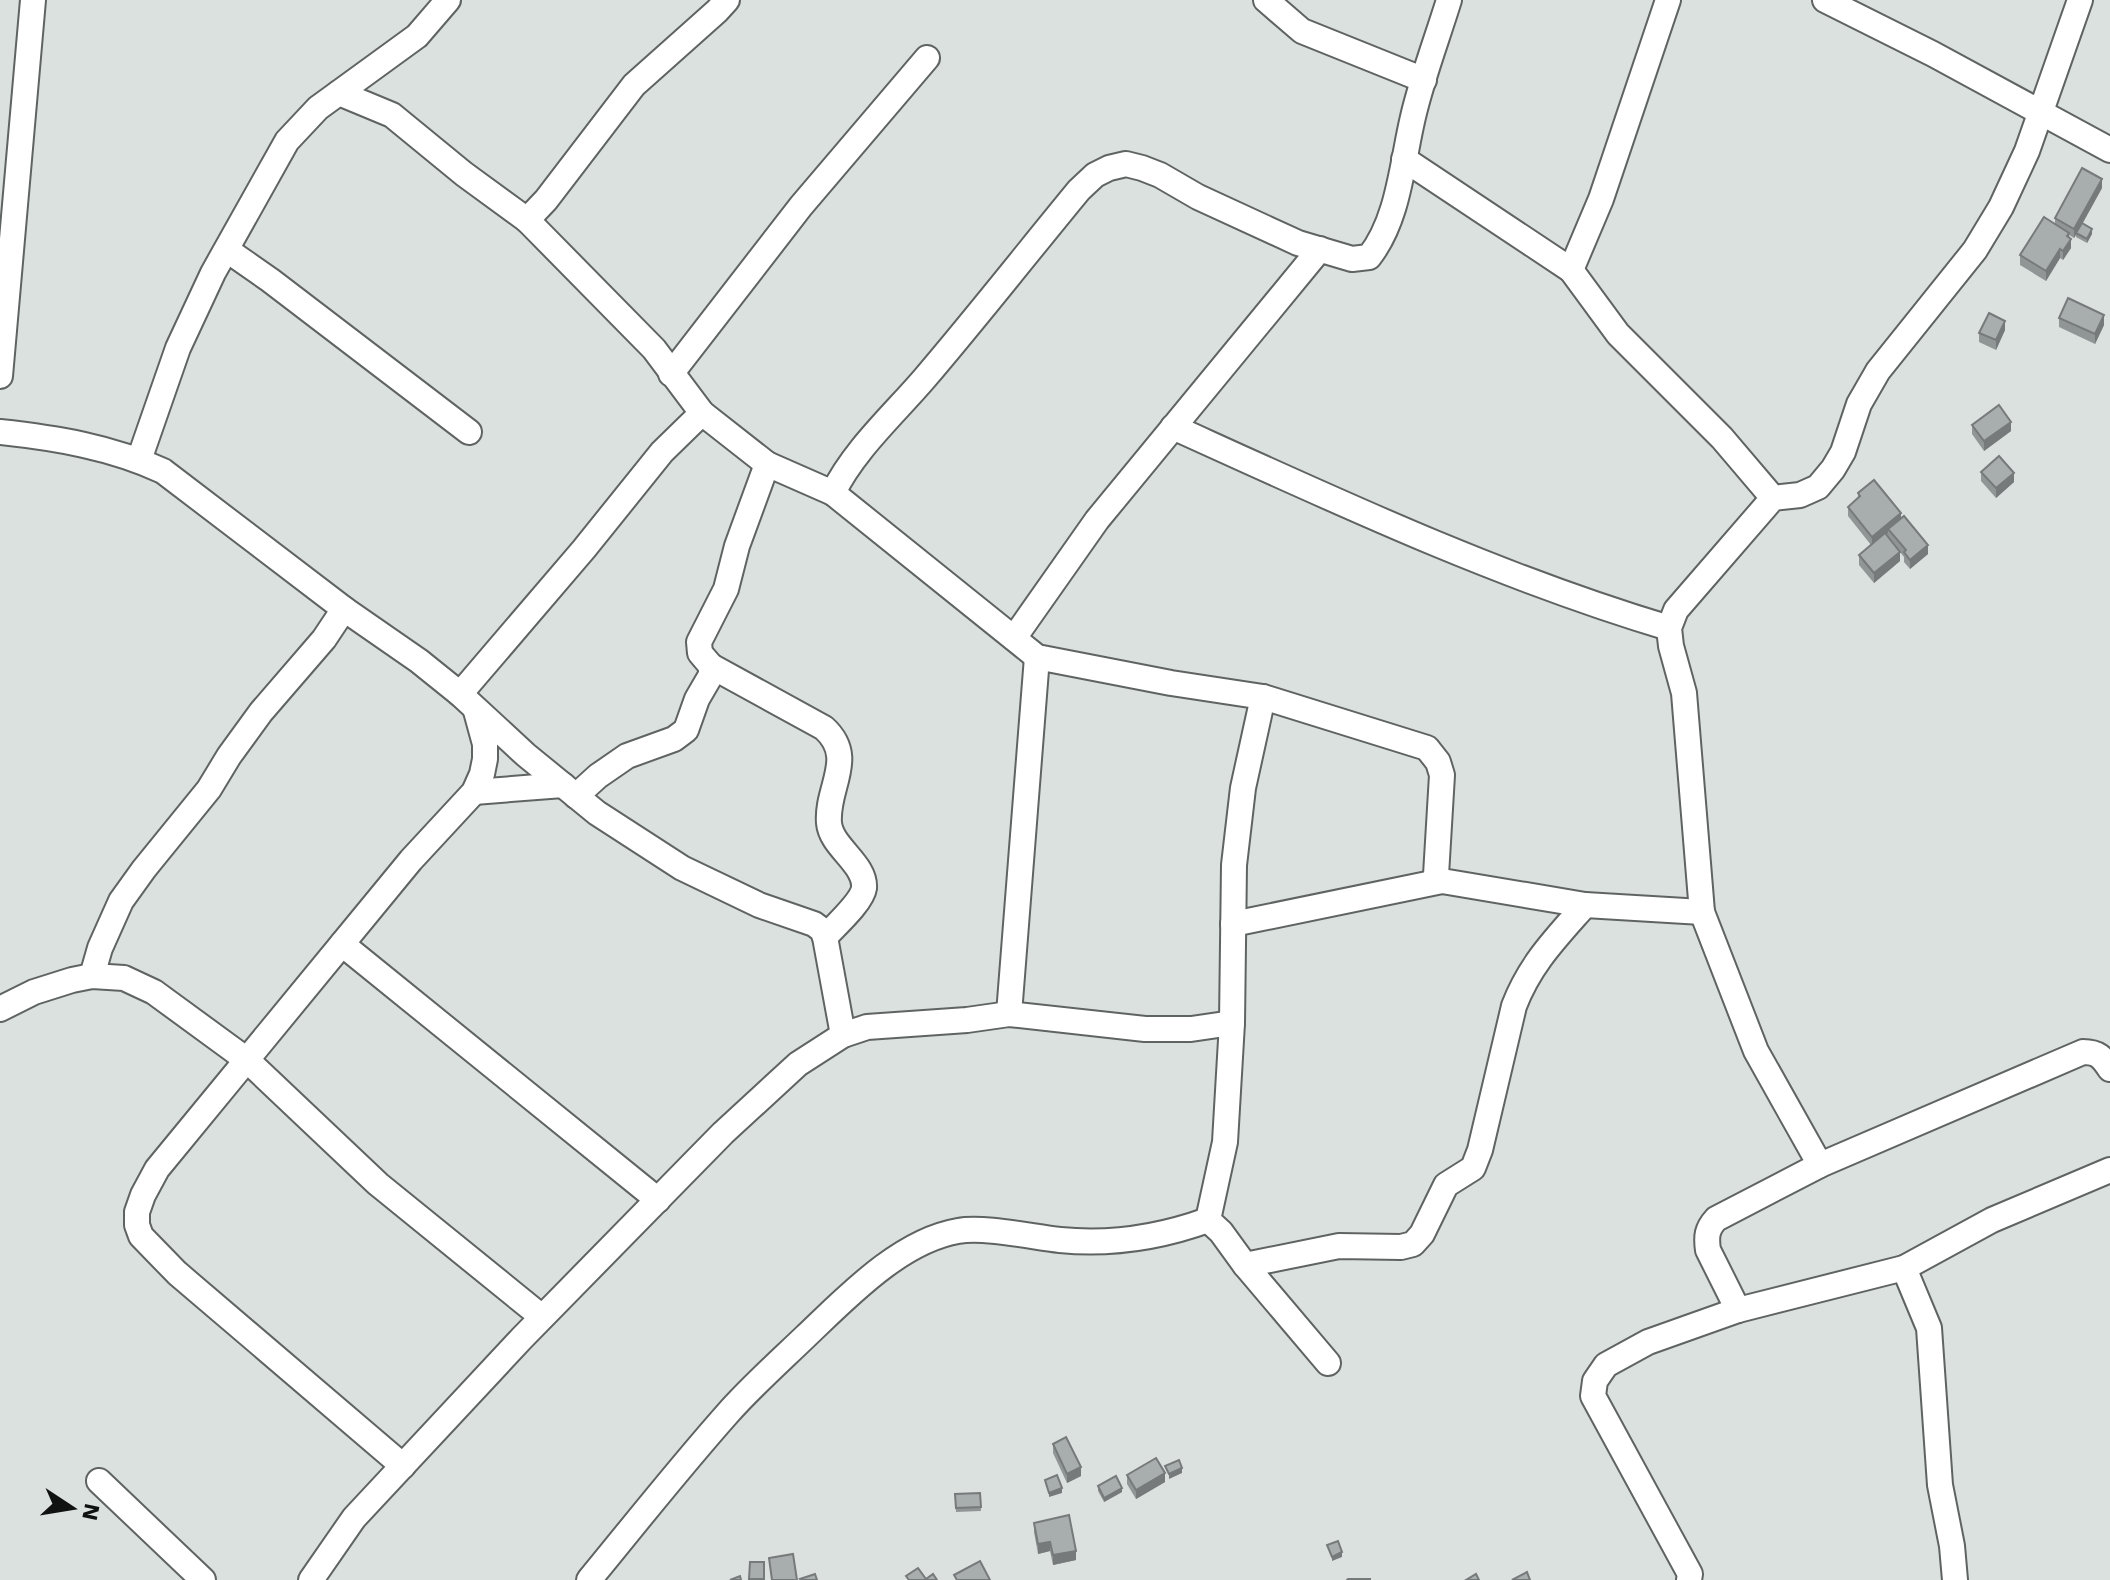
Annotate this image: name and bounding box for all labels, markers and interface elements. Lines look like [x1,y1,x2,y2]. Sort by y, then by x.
north arrow [32,1468,112,1548]
text: N [77,1501,105,1523]

